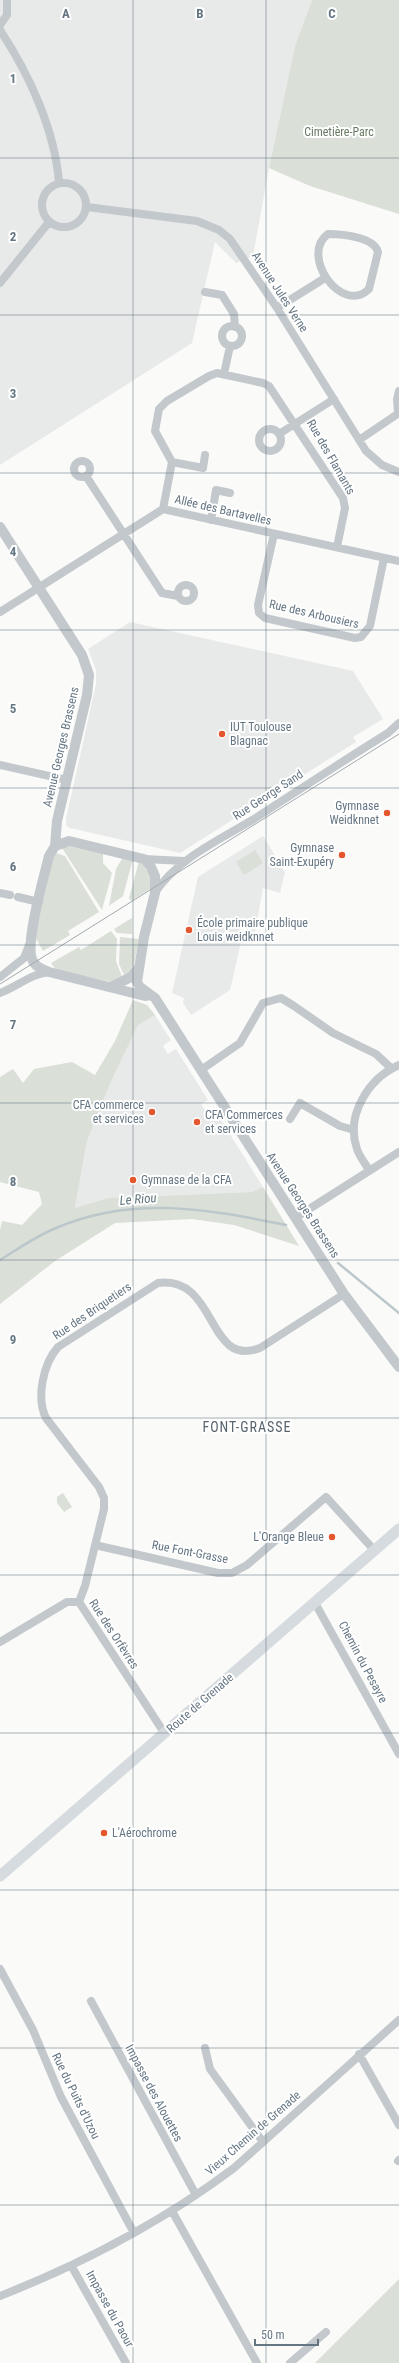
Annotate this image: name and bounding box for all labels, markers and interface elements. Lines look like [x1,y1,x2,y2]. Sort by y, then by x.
text: A [62,6,70,21]
text: B [196,6,204,21]
text: C [328,6,336,21]
text: 1 [10,71,16,86]
park label: Cimetière-Parc [304,125,374,139]
text: 2 [10,229,17,244]
street label: Avenue Jules Verne [249,249,311,335]
text: 3 [10,386,16,401]
street label: Rue des Flamants [304,417,358,497]
street label: Allée des Bartavelles [173,492,273,528]
text: 4 [10,544,17,559]
street label: Rue des Arbousiers [268,597,360,631]
street label: Avenue Georges Brassens [40,686,82,808]
text: 5 [10,701,17,716]
place label: IUT Toulouse Blagnac [230,720,292,748]
marker: IUT Toulouse Blagnac [217,729,227,739]
street label: Rue George Sand [230,767,306,823]
place label: Gymnase Weidknnet [330,799,379,827]
marker: Gymnase Weidknnet [382,808,392,818]
place label: Gymnase Saint-Exupéry [270,841,334,869]
marker: Gymnase Saint-Exupéry [337,850,347,860]
text: 6 [10,859,17,874]
place label: École primaire publique Louis weidknnet [197,915,308,944]
marker: École primaire publique Louis weidknnet [184,925,194,935]
text: 7 [10,1017,17,1032]
place label: CFA commerce et services [73,1098,144,1126]
marker: CFA commerce et services [147,1107,157,1117]
place label: CFA Commerces et services [205,1108,283,1136]
marker: CFA Commerces et services [192,1117,202,1127]
street label: Avenue Georges Brassens [264,1150,342,1260]
place label: Gymnase de la CFA [141,1173,232,1187]
text: 8 [10,1174,16,1189]
marker: Gymnase de la CFA [128,1175,138,1185]
water label: Le Riou [119,1190,157,1208]
street label: Rue des Briquetiers [50,1280,134,1342]
text: 9 [10,1332,16,1347]
district label: FONT-GRASSE [202,1419,292,1435]
place label: L'Orange Bleue [253,1530,324,1544]
marker: L'Orange Bleue [327,1532,337,1542]
street label: Rue Font-Grasse [151,1538,230,1566]
street label: Rue des Orfèvres [86,1597,142,1671]
street label: Chemin du Pesayre [336,1619,391,1706]
street label: Route de Grenade [164,1670,237,1736]
place label: L'Aérochrome [112,1826,177,1840]
marker: L'Aérochrome [99,1828,109,1838]
street label: Impasse des Alouettes [122,2042,186,2144]
street label: Rue du Puits d'Uzou [49,2051,103,2141]
street label: Vieux Chemin de Grenade [203,2088,304,2178]
street label: Impasse du Paour [83,2268,137,2350]
scale bar [255,2321,318,2347]
text: 50 m [261,2328,285,2342]

